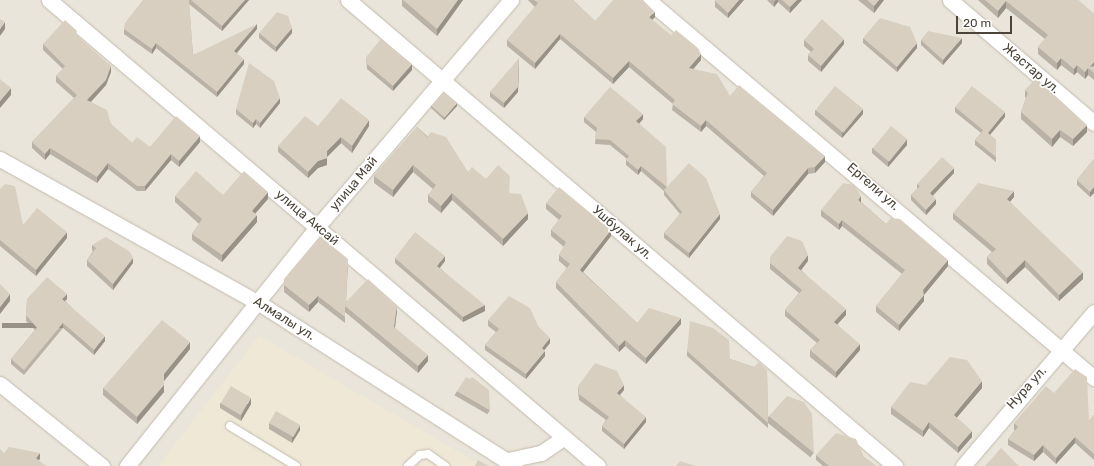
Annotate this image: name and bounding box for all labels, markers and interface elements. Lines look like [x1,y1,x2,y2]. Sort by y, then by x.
scale bar [958,8,1014,34]
text: 20 m [963,16,991,30]
street label: Жастар ул. [999,41,1063,97]
street label: улица Май [327,154,381,214]
street label: Ергели ул. [844,160,902,214]
street label: улица Аксай [272,187,342,249]
street label: Ушбулак ул. [589,203,655,263]
street label: Алмалы ул. [250,294,318,344]
street label: Нура ул. [1004,363,1050,413]

